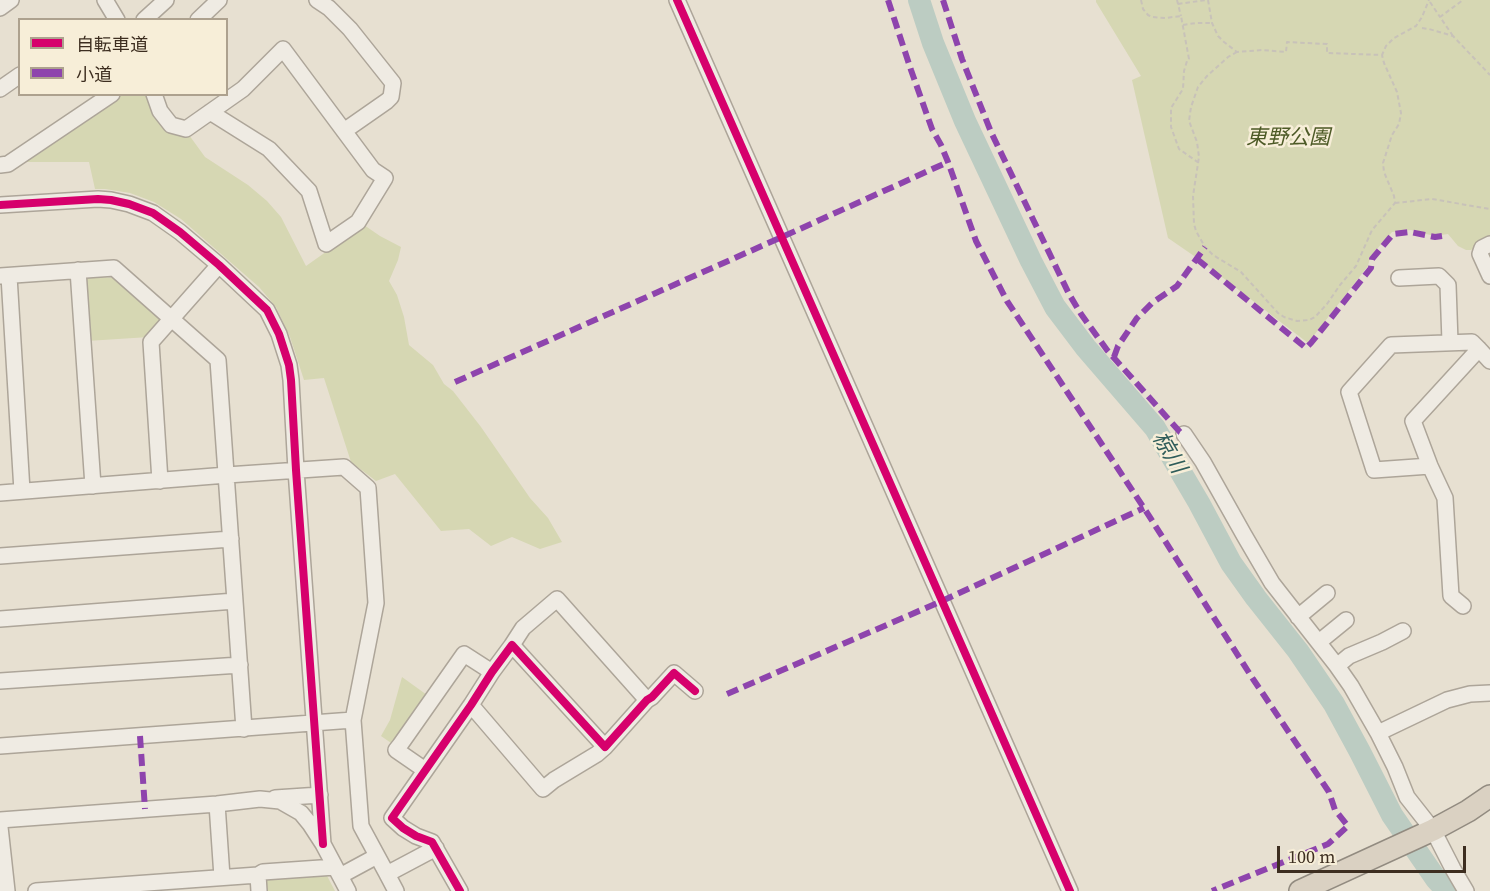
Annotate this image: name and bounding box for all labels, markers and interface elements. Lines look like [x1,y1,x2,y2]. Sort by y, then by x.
legend [18,18,228,96]
text: 自転車道 [76,32,148,57]
text: 小道 [76,62,112,87]
park label: 東野公園 [1246,126,1330,152]
water label: 椋川 [1146,427,1190,479]
scale bar [1280,834,1469,872]
text: 100 m [1288,844,1335,869]

